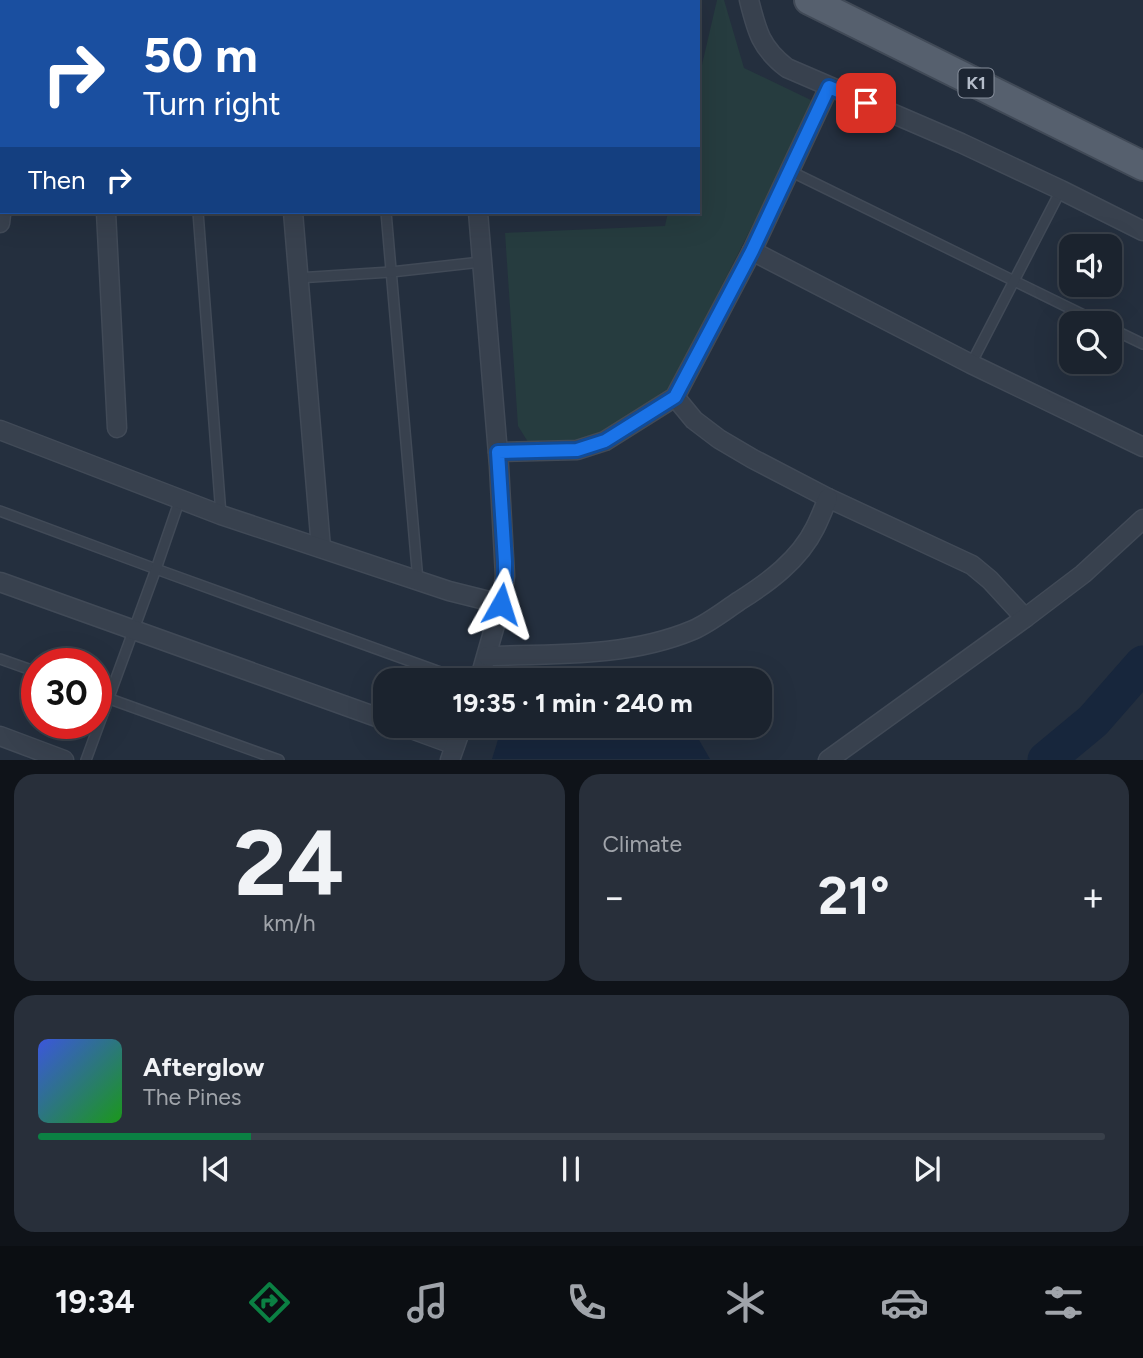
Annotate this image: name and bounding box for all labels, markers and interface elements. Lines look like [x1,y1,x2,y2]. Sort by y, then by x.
text: 50 m [143,25,258,84]
icon: right [28,28,119,119]
road number: K1 [958,68,993,98]
pin [836,73,896,133]
icon: arrive [847,84,885,122]
text: Turn right [143,85,281,123]
icon: right [100,161,138,199]
text: Then [28,164,86,196]
map controls [1059,234,1122,374]
button: sound [1059,234,1122,297]
button: search [1059,311,1122,374]
position arrow [464,567,538,641]
speed limit sign: 30 [21,648,112,739]
text: 19:35 · 1 min · 240 m [452,687,693,719]
text: 24 [234,809,344,918]
text: Climate [603,830,682,858]
text: 21° [818,865,890,927]
text: − [603,874,626,920]
text: + [1081,874,1105,920]
text: km/h [263,909,316,937]
text: Afterglow [143,1051,265,1083]
text: The Pines [143,1083,242,1111]
icon: previous [197,1150,235,1188]
icon: pause [552,1150,590,1188]
icon: next [908,1150,946,1188]
icon: directions [245,1278,294,1327]
icon: music [403,1278,452,1327]
icon: phone [562,1278,611,1327]
icon: climate [721,1278,770,1327]
icon: car [880,1278,929,1327]
icon: filters [1039,1278,1088,1327]
text: 19:34 [55,1283,135,1321]

